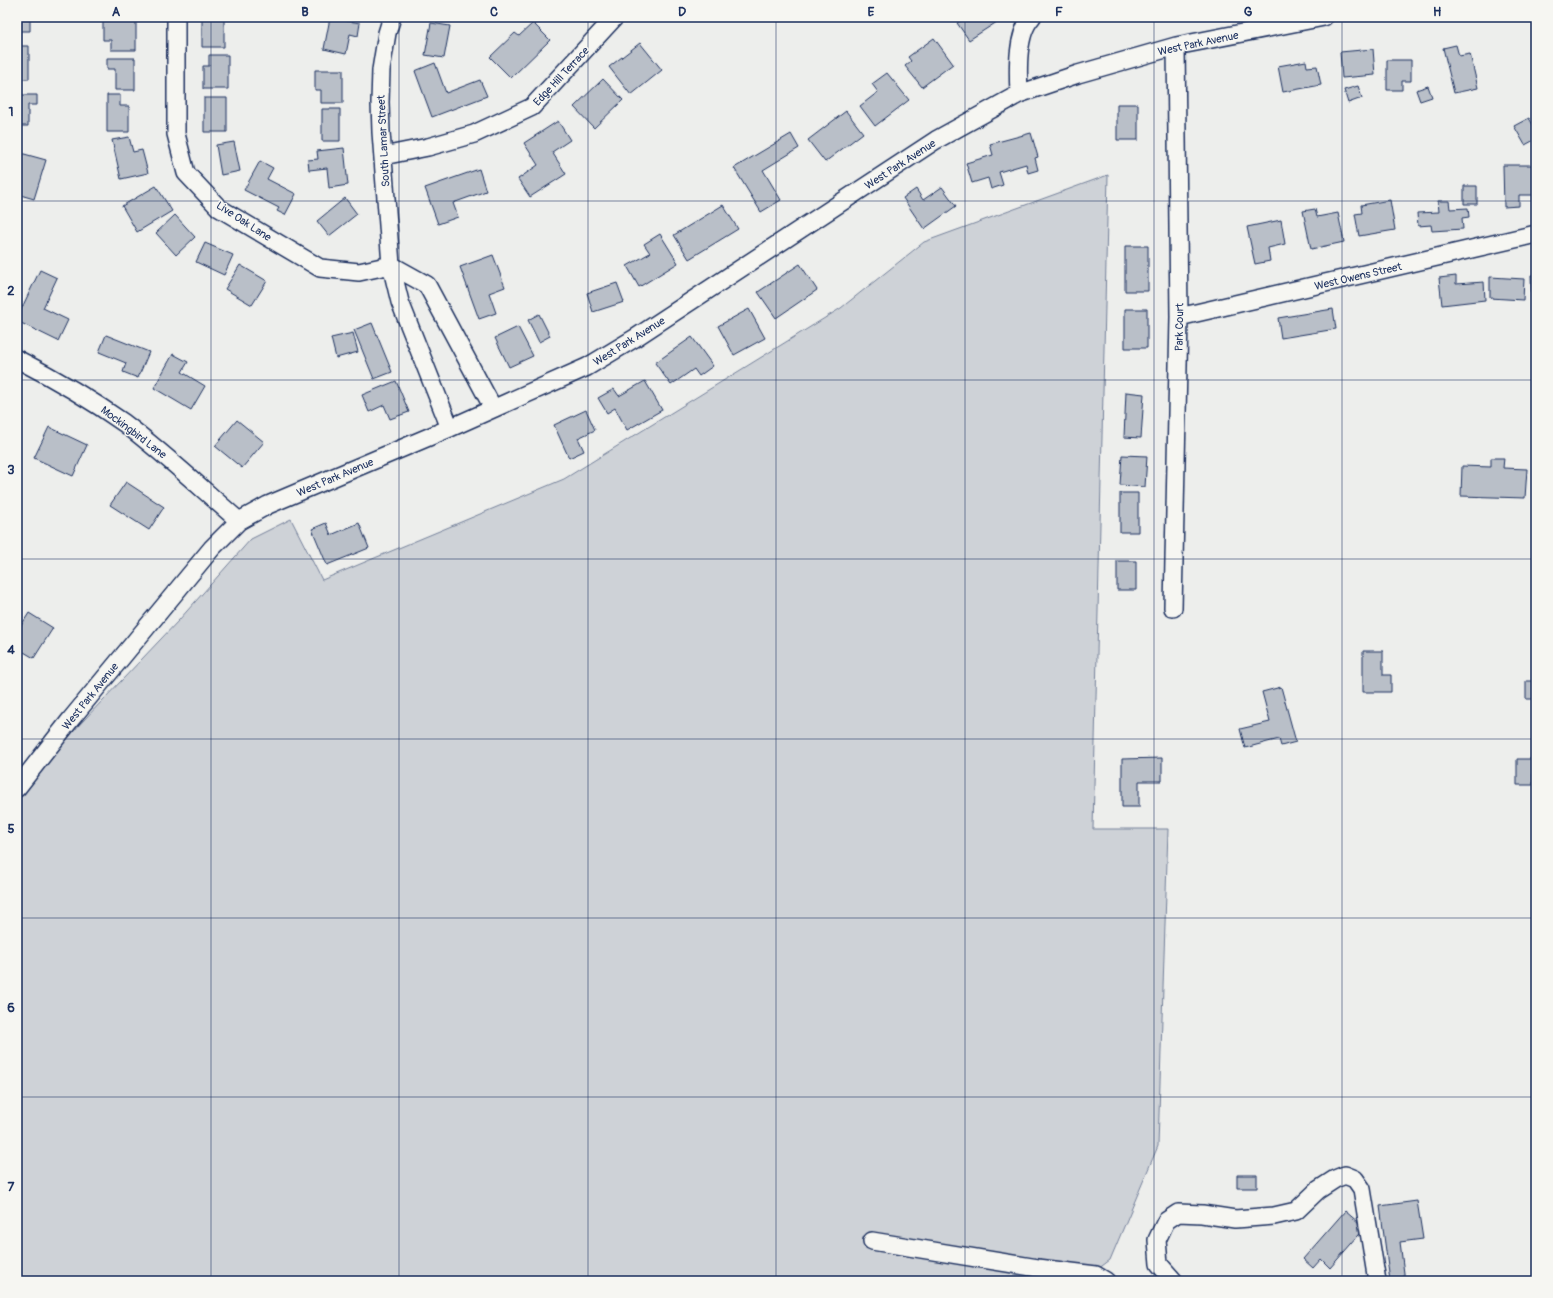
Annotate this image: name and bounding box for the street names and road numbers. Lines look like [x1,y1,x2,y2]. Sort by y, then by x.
street label: West Park Avenue [1157,28,1240,58]
street label: Edge Hill Terrace [531,44,592,108]
street label: South Lamar Street [375,94,392,187]
street label: West Park Avenue [862,136,939,192]
street label: Live Oak Lane [214,199,274,244]
street label: West Owens Street [1313,260,1404,293]
street label: Park Court [1173,302,1186,351]
street label: West Park Avenue [591,314,668,369]
street label: Mockingbird Lane [98,403,170,462]
street label: West Park Avenue [295,455,376,499]
street label: West Park Avenue [60,660,122,732]

